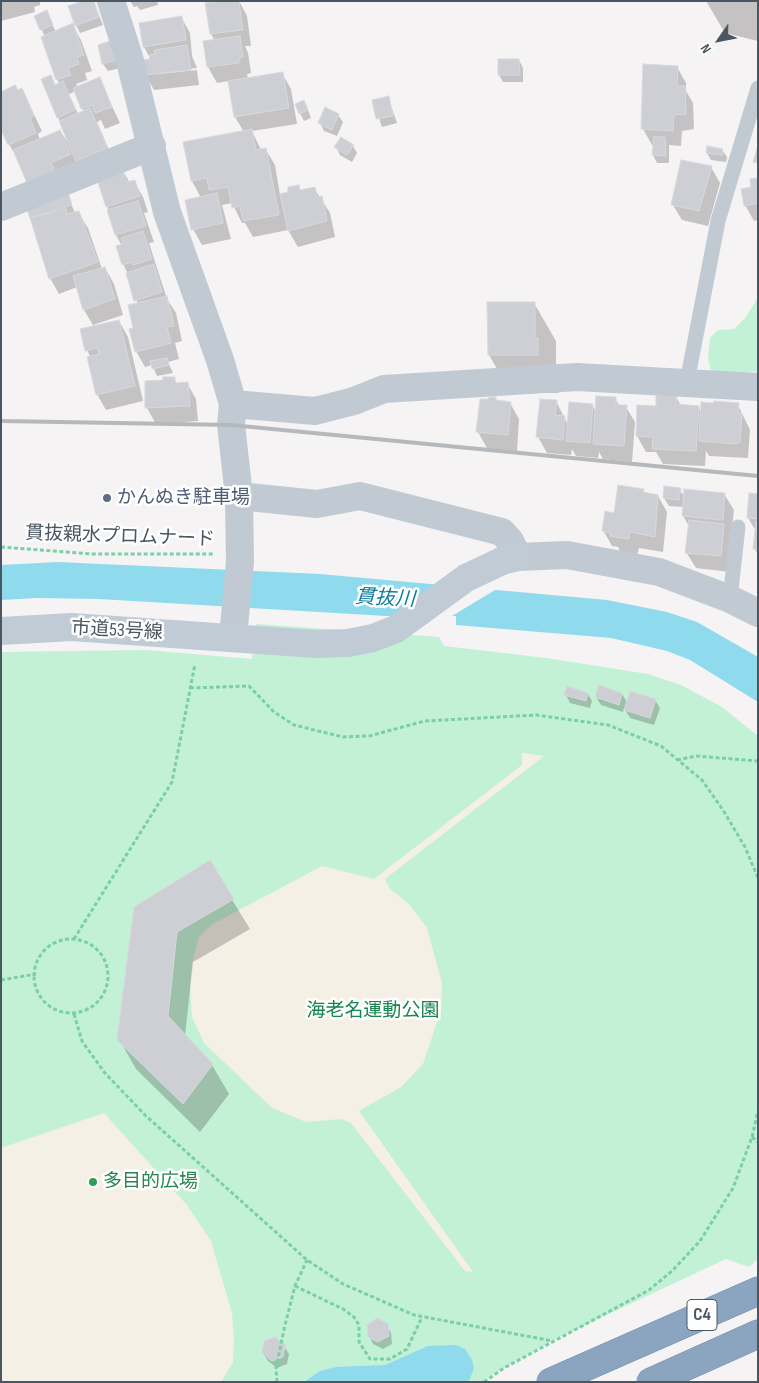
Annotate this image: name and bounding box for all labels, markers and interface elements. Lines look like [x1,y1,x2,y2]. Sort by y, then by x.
north arrow [694,15,744,65]
text: N [697,41,715,56]
place label: かんぬき駐車場 [117,487,250,509]
marker: かんぬき駐車場 [101,492,113,504]
street label: 貫抜親水プロムナード [25,522,215,552]
water label: 貫抜川 [354,585,416,613]
street label: 市道53号線 [71,617,163,645]
park label: 海老名運動公園 [307,1000,439,1022]
place label: 多目的広場 [103,1171,198,1193]
marker: 多目的広場 [87,1176,99,1188]
road number: C4 [687,1300,717,1330]

